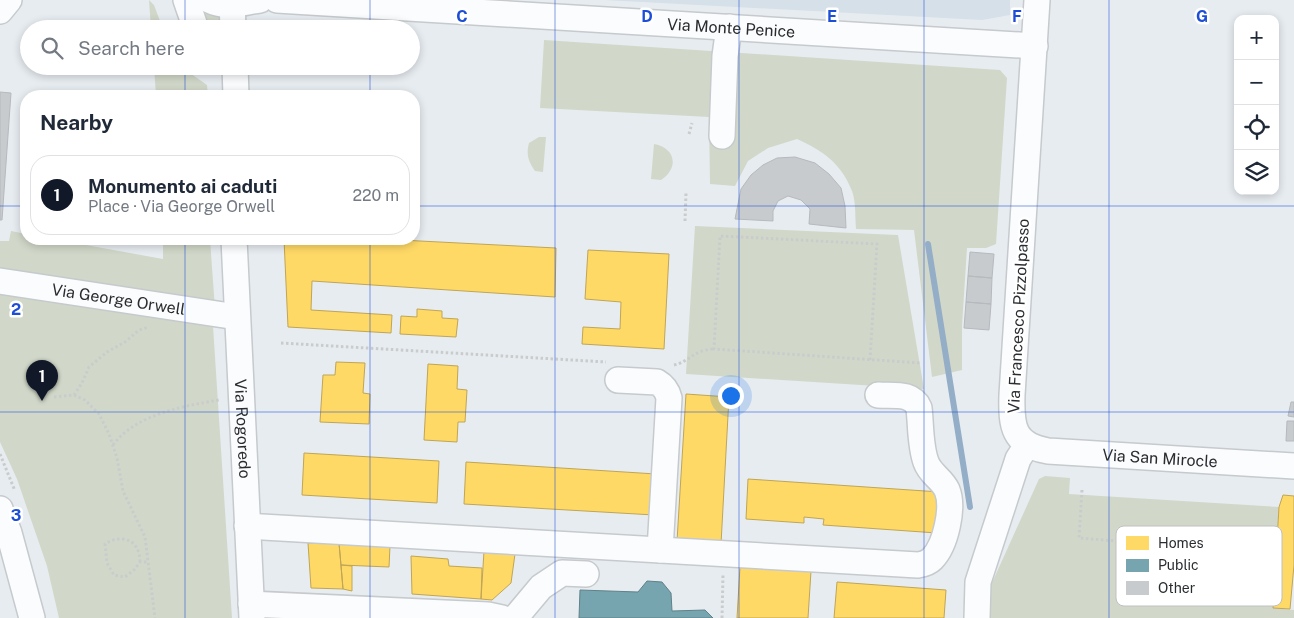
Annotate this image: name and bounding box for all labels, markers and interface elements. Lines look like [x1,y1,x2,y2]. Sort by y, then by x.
text: C [456,7,468,26]
text: D [641,7,653,26]
text: E [827,7,837,26]
text: F [1012,7,1022,26]
text: G [1196,7,1208,26]
street label: Via Monte Penice [666,15,796,41]
map controls [1234,15,1279,195]
button: + [1234,15,1279,60]
search box [20,20,420,75]
icon: search [38,34,66,62]
text: Search here [78,37,185,59]
button: − [1234,60,1279,105]
button: locate [1234,105,1279,150]
text: Nearby [40,110,113,135]
button: layers [1234,150,1279,195]
text: Monumento ai caduti [88,175,277,197]
text: 1 [54,186,60,205]
text: 220 m [352,186,399,205]
text: Place · Via George Orwell [88,197,275,216]
street label: Via Francesco Pizzolpasso [1004,218,1033,414]
street label: Via George Orwell [50,280,187,319]
text: 2 [11,300,21,319]
pin: 1 [26,360,58,401]
street label: Via Rogoredo [231,379,254,479]
your location [718,383,744,409]
street label: Via San Mirocle [1102,445,1218,471]
text: 3 [11,506,21,525]
legend [1116,526,1282,606]
text: Homes [1158,535,1204,551]
text: Public [1158,557,1199,573]
text: Other [1158,580,1195,596]

